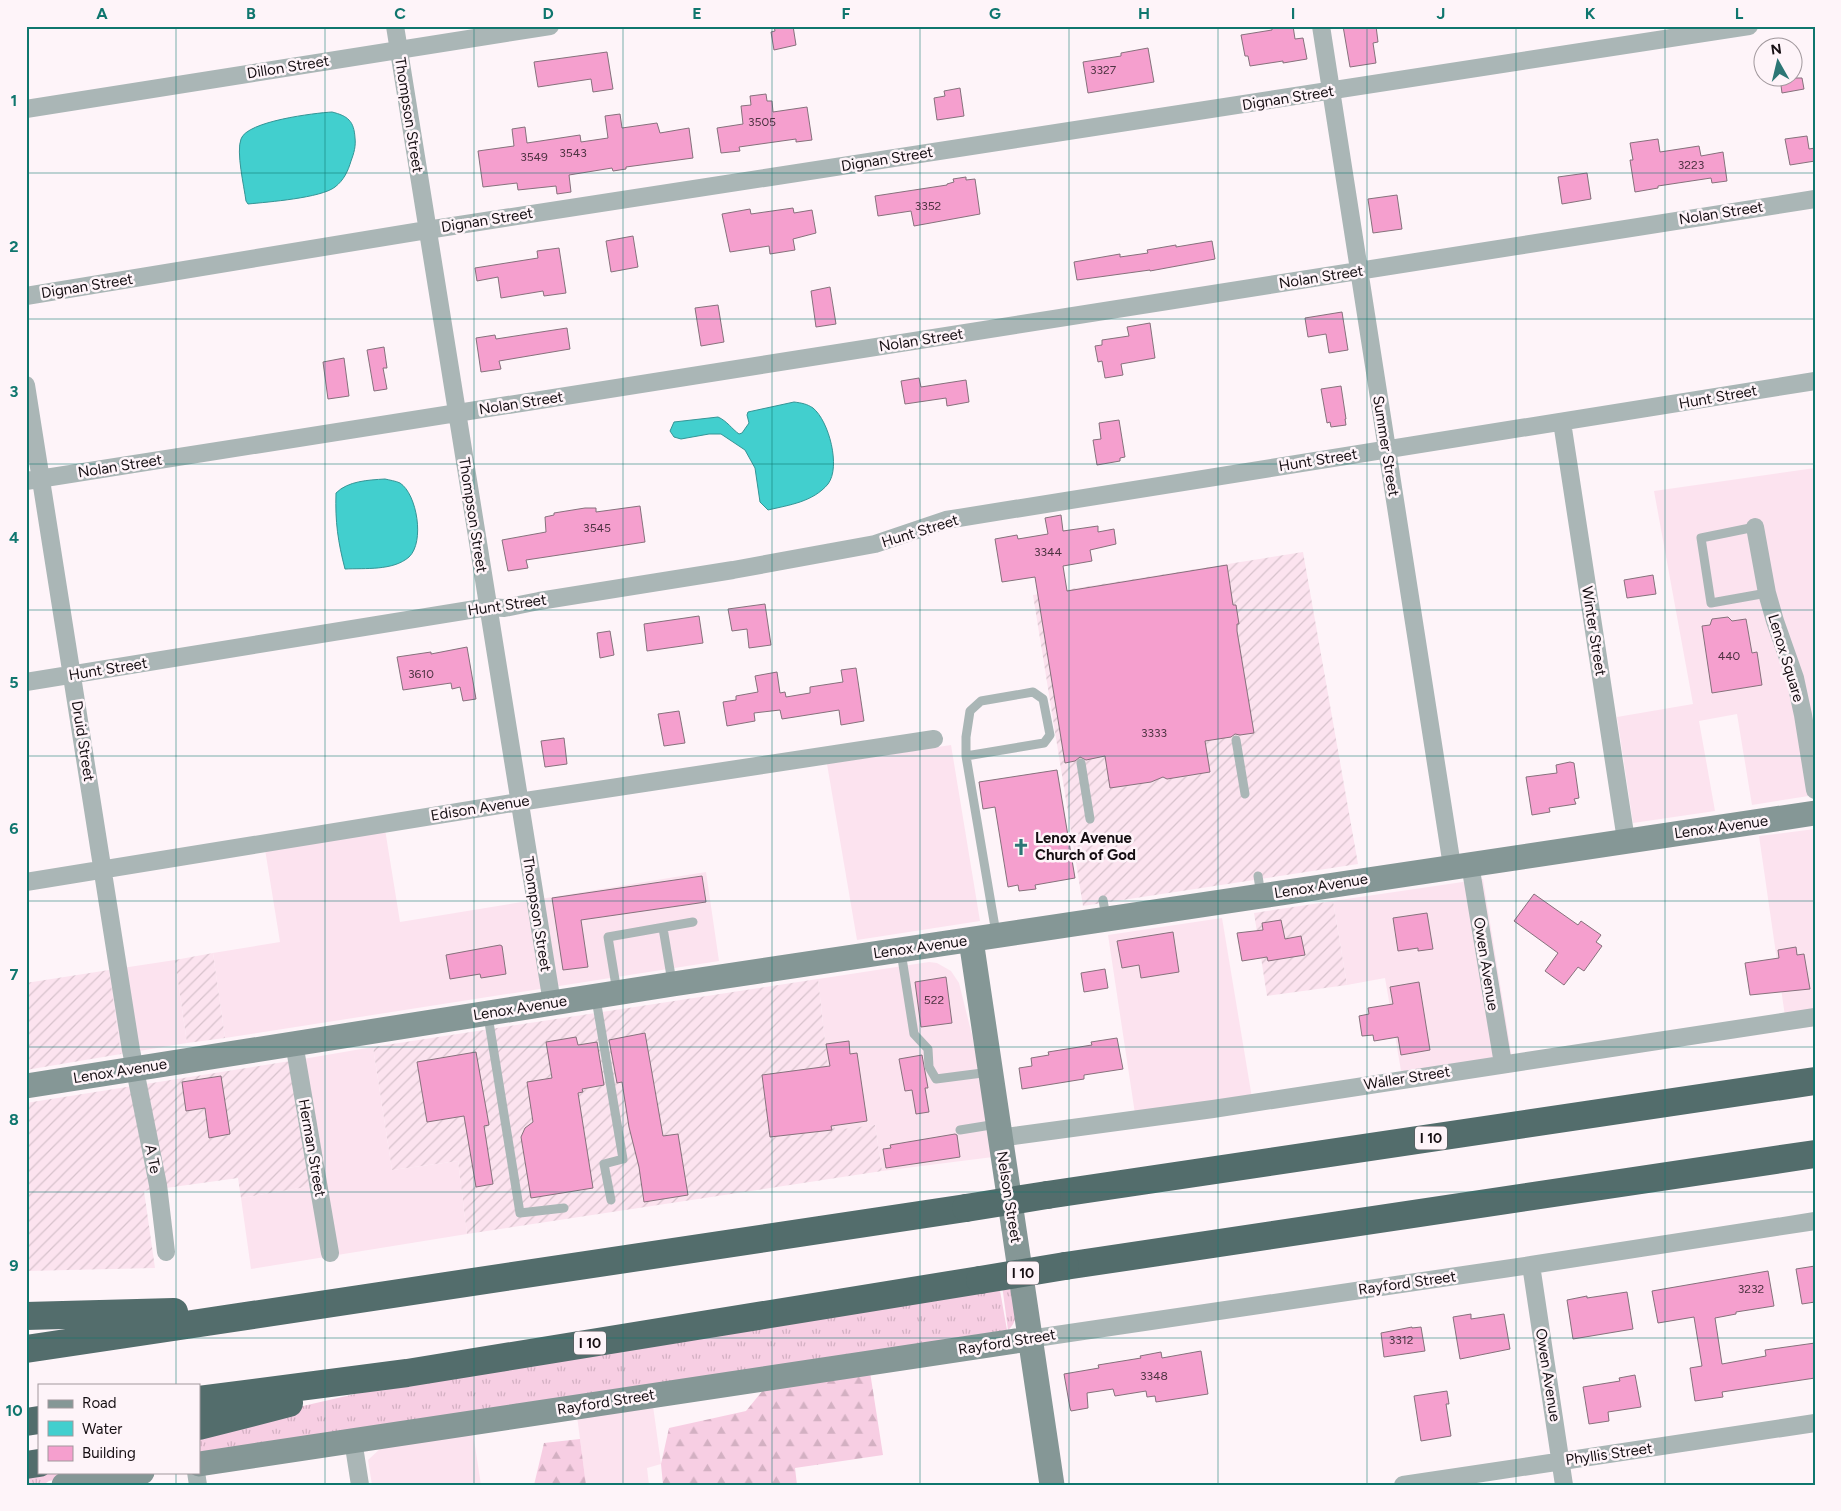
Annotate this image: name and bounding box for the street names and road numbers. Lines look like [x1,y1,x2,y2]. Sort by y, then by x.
street label: Dillon Street [246,52,331,82]
street label: Thompson Street [391,56,427,174]
street label: Dignan Street [1241,82,1336,114]
street label: Dignan Street [840,143,935,175]
street label: Nolan Street [1677,197,1765,229]
street label: Dignan Street [440,204,535,236]
street label: Nolan Street [1277,261,1365,293]
street label: Dignan Street [40,270,135,302]
street label: Nolan Street [877,324,965,356]
street label: Hunt Street [1677,381,1759,413]
street label: Nolan Street [477,387,565,419]
street label: Summer Street [1369,394,1403,498]
street label: Hunt Street [1277,445,1359,475]
street label: Nolan Street [76,450,164,482]
street label: Thompson Street [455,456,491,574]
street label: Hunt Street [879,511,961,551]
street label: Winter Street [1578,585,1610,678]
street label: Hunt Street [466,591,548,619]
street label: Lenox Square [1764,612,1808,704]
street label: Hunt Street [67,654,149,684]
street label: Druid Street [68,699,98,783]
street label: Edison Avenue [429,791,531,825]
street label: Lenox Avenue [1673,812,1769,842]
street label: Thompson Street [519,855,555,973]
street label: Lenox Avenue [1273,870,1369,902]
street label: Owen Avenue [1470,916,1502,1012]
street label: Lenox Avenue [872,932,968,962]
street label: Lenox Avenue [472,992,568,1024]
street label: Lenox Avenue [72,1055,168,1087]
street label: Waller Street [1363,1062,1452,1094]
street label: Herman Street [295,1098,330,1199]
road number: I 10 [1415,1126,1447,1150]
street label: A Te [141,1143,165,1175]
street label: Nelson Street [993,1150,1025,1245]
road number: I 10 [1007,1262,1039,1284]
street label: Rayford Street [1357,1267,1457,1299]
street label: Rayford Street [957,1325,1057,1359]
street label: Owen Avenue [1532,1327,1564,1423]
road number: I 10 [574,1332,606,1355]
street label: Rayford Street [556,1385,656,1419]
street label: Phyllis Street [1564,1439,1654,1469]

